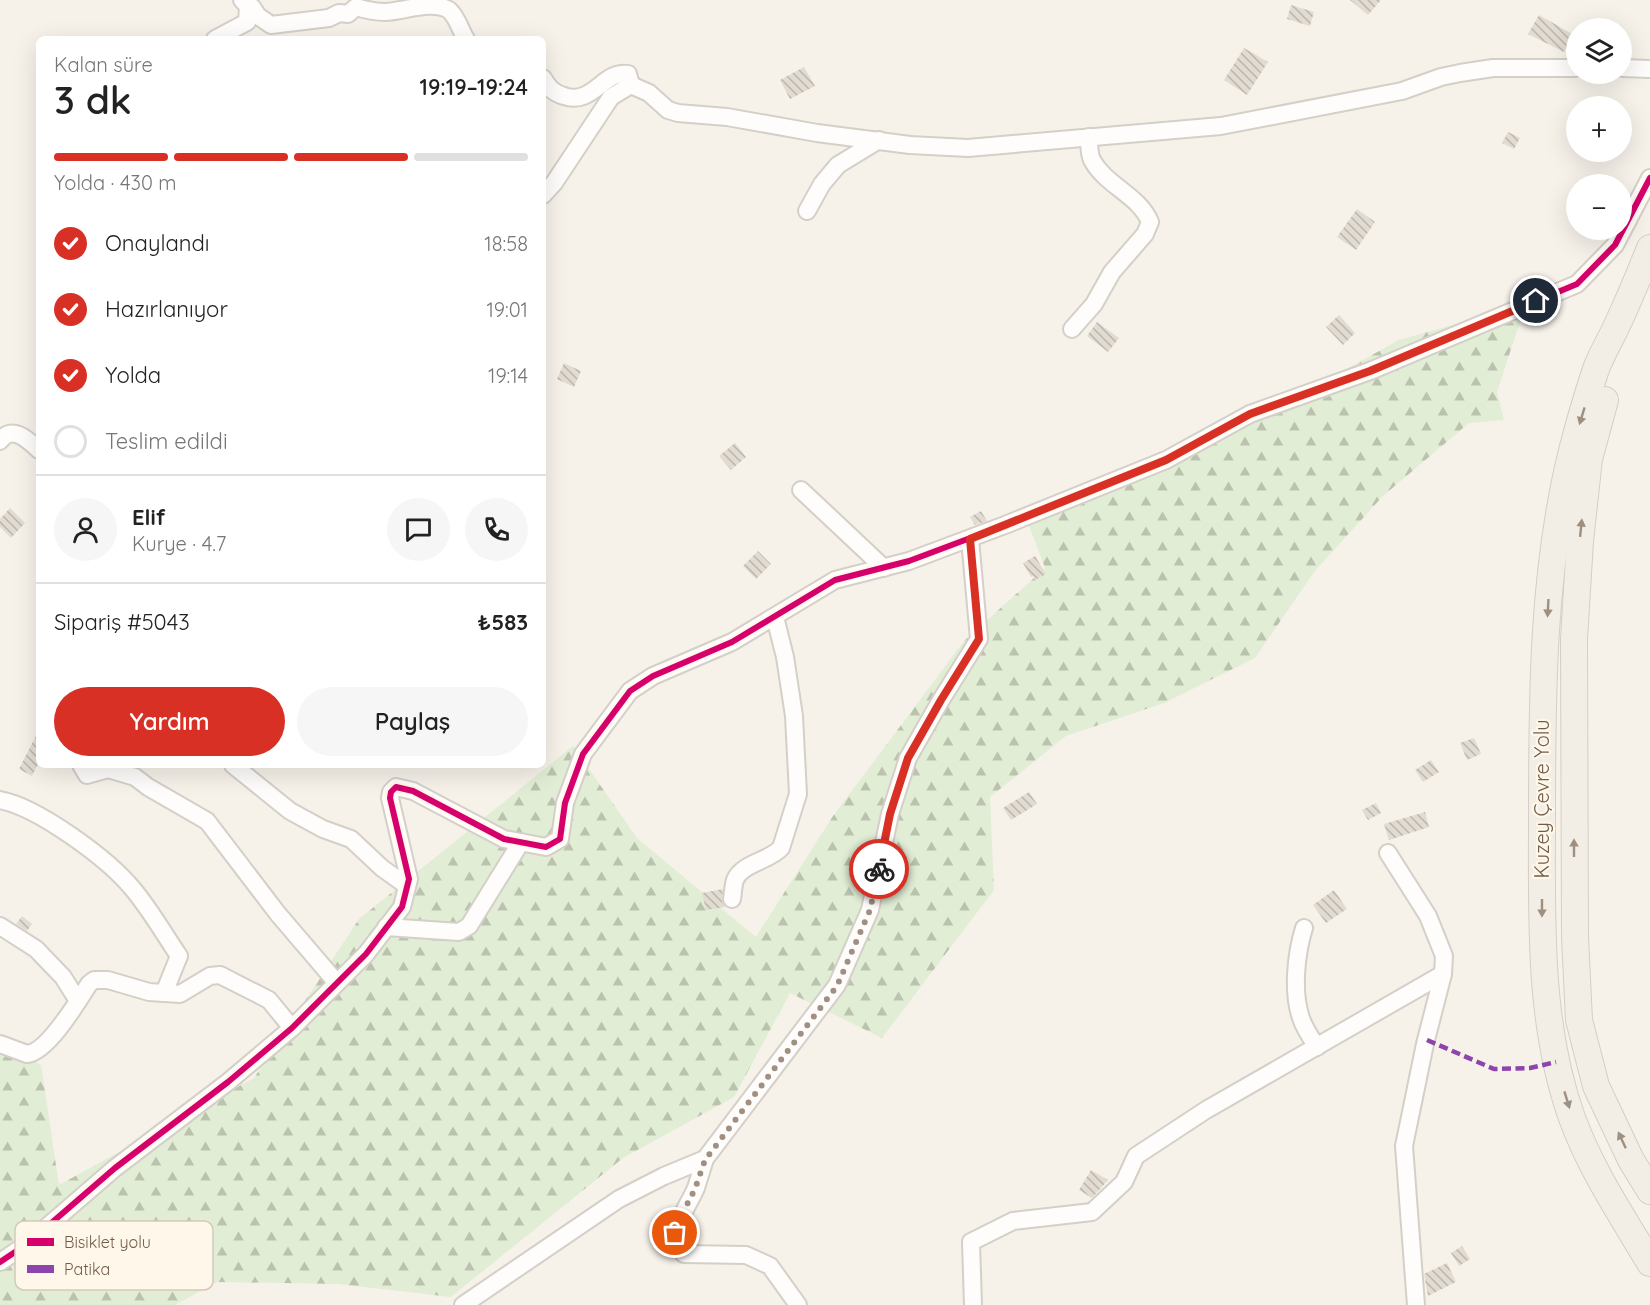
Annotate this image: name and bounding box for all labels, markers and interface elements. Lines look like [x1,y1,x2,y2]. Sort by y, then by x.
map controls [1566,18,1632,240]
button: layers [1566,18,1632,84]
text: Kalan süre [54,52,153,77]
text: 19:19–19:24 [420,73,528,101]
text: 3 dk [54,75,132,124]
button: + [1566,96,1632,162]
text: Yolda · 430 m [54,170,177,195]
button: − [1566,174,1632,240]
icon: check [54,227,87,260]
text: Onaylandı [105,229,210,257]
text: 18:58 [484,231,528,256]
pin [1510,275,1561,326]
icon: home [1519,284,1552,317]
icon: check [54,293,87,326]
text: Hazırlanıyor [105,295,228,323]
text: 19:01 [486,297,528,322]
icon: check [54,359,87,392]
text: Yolda [105,361,161,389]
text: 19:14 [488,363,528,388]
one-way arrow [1577,407,1586,425]
text: Teslim edildi [105,427,228,455]
button: person [54,498,117,561]
button: chat [387,498,450,561]
button: phone [465,498,528,561]
text: Elif [132,503,165,531]
one-way arrow [1577,518,1586,537]
text: Kurye · 4.7 [132,531,226,556]
one-way arrow [1543,598,1553,617]
text: Sipariş #5043 [54,608,190,636]
text: ₺583 [478,608,528,636]
button: Yardım [54,687,285,756]
button: Paylaş [297,687,528,756]
street label: Kuzey Çevre Yolu [1529,719,1554,879]
courier [849,839,909,899]
one-way arrow [1569,839,1579,858]
icon: bike [863,853,896,886]
one-way arrow [1537,898,1547,917]
one-way arrow [1563,1091,1572,1109]
one-way arrow [1617,1132,1626,1149]
pin [649,1207,700,1258]
icon: bag [658,1216,691,1249]
legend [15,1221,213,1290]
text: Bisiklet yolu [64,1232,151,1252]
text: Patika [64,1259,110,1279]

